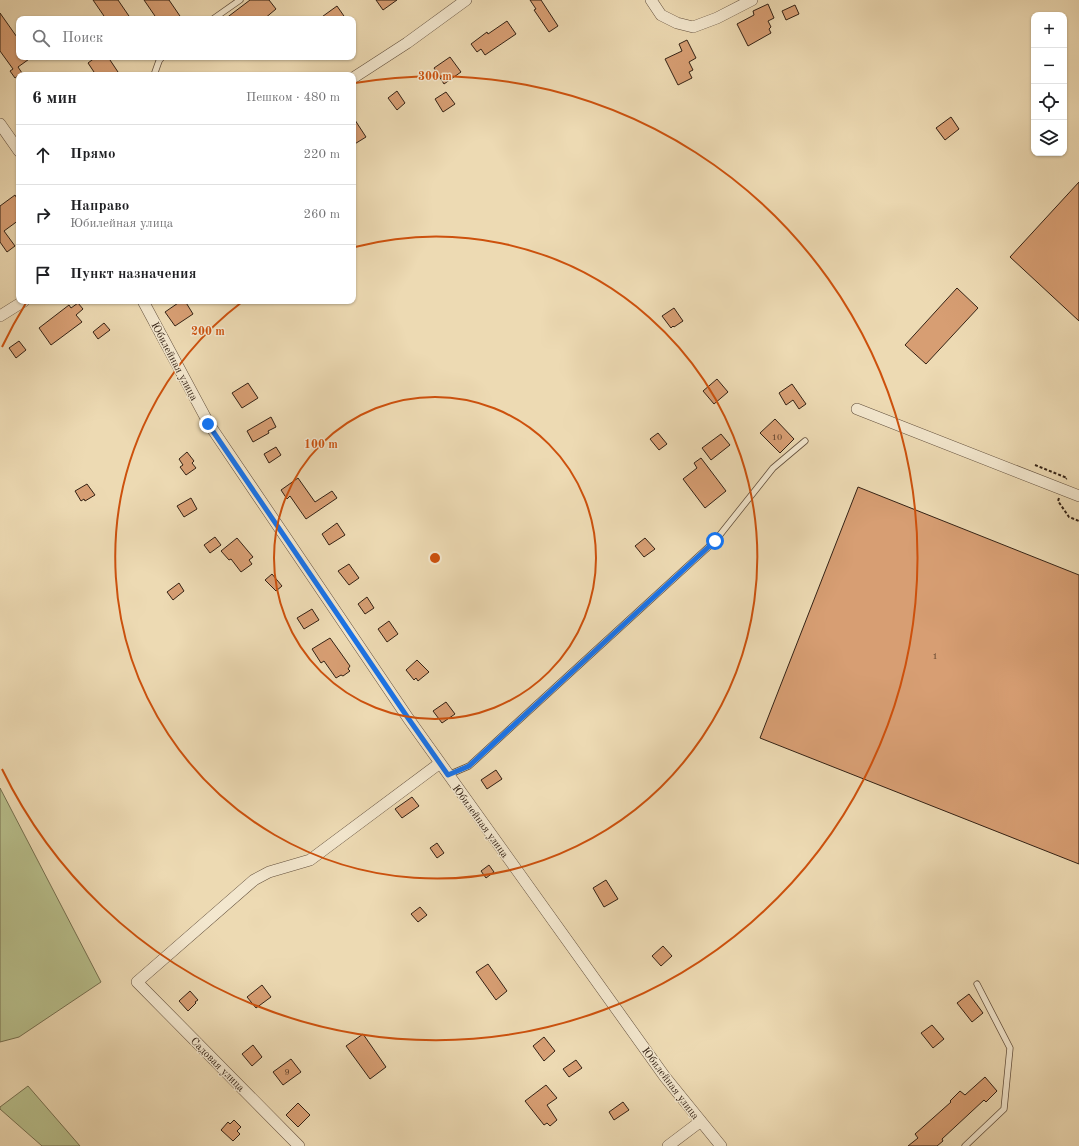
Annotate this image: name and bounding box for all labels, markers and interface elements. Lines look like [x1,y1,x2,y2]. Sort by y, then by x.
map controls [1031,12,1067,156]
button: + [1031,12,1067,48]
search box [16,16,356,60]
icon: search [30,27,52,49]
text: Поиск [62,31,103,46]
button: − [1031,48,1067,84]
text: 300 m [418,71,452,83]
button: locate [1031,84,1067,120]
text: 6 мин [32,90,77,107]
text: Пешком · 480 m [246,91,340,104]
button: layers [1031,120,1067,156]
icon: ahead [32,144,54,166]
text: Прямо [70,147,116,162]
text: 220 m [303,148,340,161]
text: Направо [70,199,129,214]
icon: right [32,204,54,226]
text: 260 m [303,208,340,221]
text: Юбилейная улица [70,217,173,230]
icon: arrive [32,264,54,286]
text: Пункт назначения [70,267,197,282]
street label: Юбилейная улица [148,321,199,403]
text: 200 m [191,326,225,338]
route end [199,415,217,433]
house number: 10 [772,433,782,442]
text: 100 m [304,439,338,451]
route start [706,532,724,550]
centre of rings [428,551,442,565]
house number: 1 [932,652,938,661]
street label: Юбилейная улица [450,783,510,861]
street label: Садовая улица [188,1036,246,1095]
street label: Юбилейная улица [639,1046,701,1123]
house number: 9 [284,1068,290,1077]

